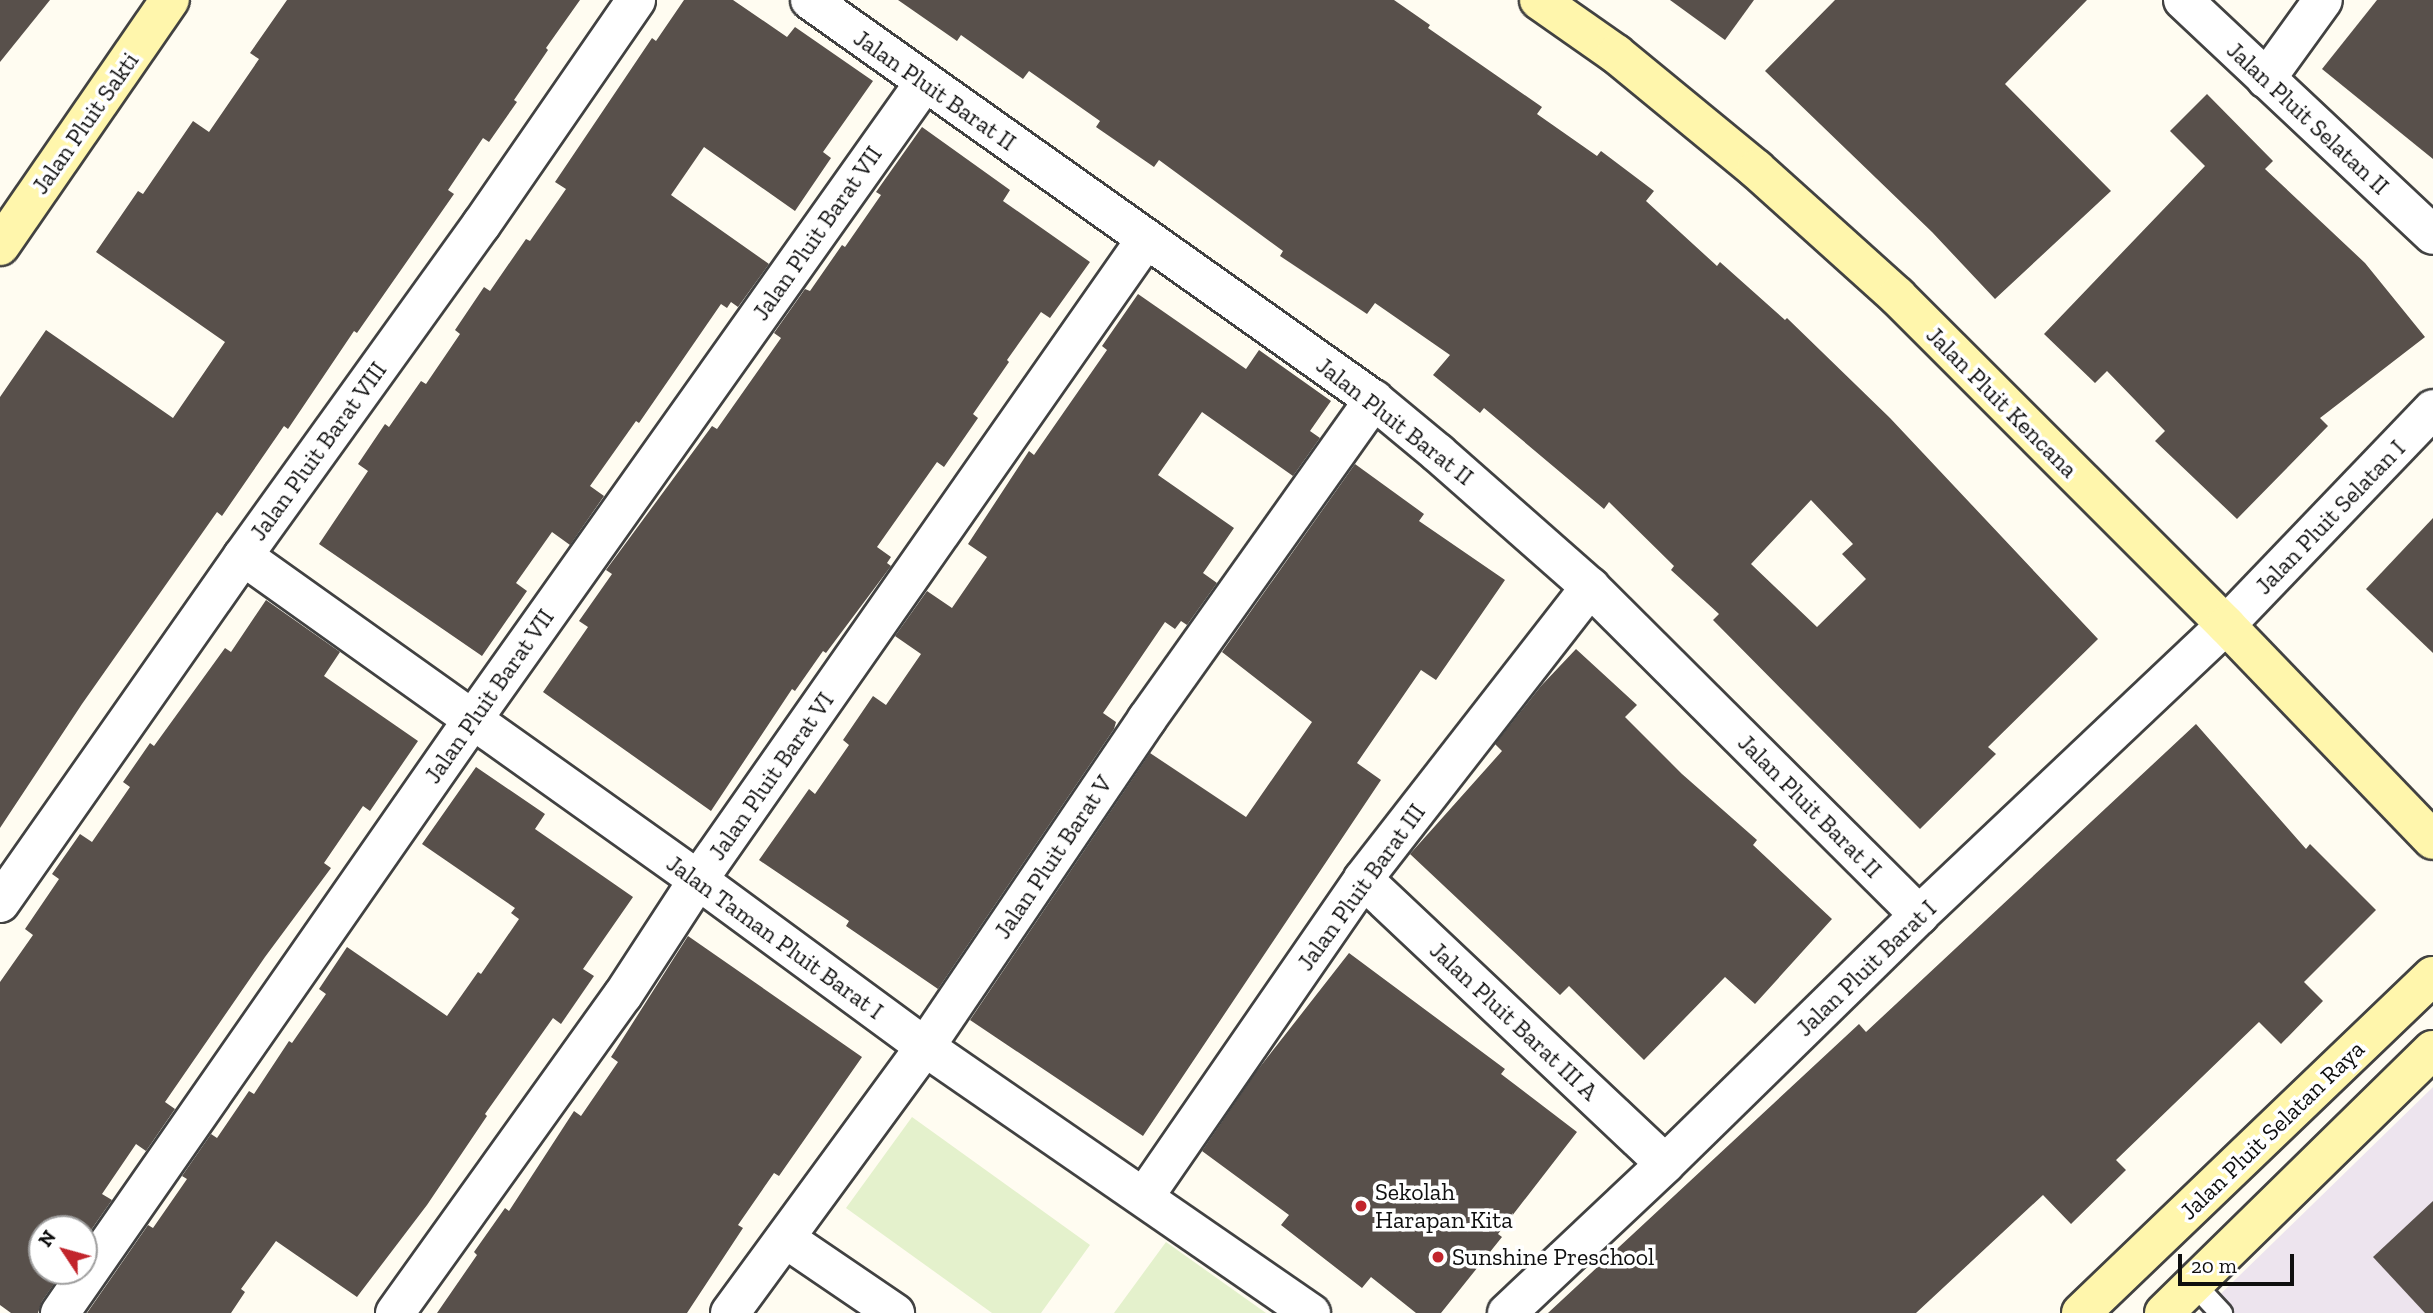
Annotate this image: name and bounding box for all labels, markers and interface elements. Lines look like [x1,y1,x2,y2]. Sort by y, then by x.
street label: Jalan Pluit Barat II [848,23,1022,157]
street label: Jalan Pluit Selatan II [2221,36,2395,200]
street label: Jalan Pluit Sakti [26,47,144,199]
street label: Jalan Pluit Barat VII [746,140,888,326]
street label: Jalan Pluit Kencana [1920,320,2084,484]
street label: Jalan Pluit Barat II [1311,351,1479,491]
street label: Jalan Pluit Barat VIII [243,356,393,546]
street label: Jalan Pluit Selatan I [2249,434,2411,600]
street label: Jalan Pluit Barat VII [418,603,560,789]
street label: Jalan Pluit Barat VI [702,686,840,866]
street label: Jalan Pluit Barat II [1732,728,1888,884]
street label: Jalan Pluit Barat V [988,770,1118,944]
street label: Jalan Pluit Barat III [1291,798,1431,976]
street label: Jalan Taman Pluit Barat I [661,849,889,1025]
street label: Jalan Pluit Barat I [1790,894,1942,1042]
street label: Jalan Pluit Barat III A [1424,935,1604,1107]
street label: Jalan Pluit Selatan Raya [2174,1034,2370,1226]
place label: Sekolah Harapan Kita [1375,1178,1513,1234]
marker: Sekolah Harapan Kita [1353,1198,1369,1214]
north arrow [28,1215,98,1285]
text: N [34,1226,61,1251]
scale bar [2181,1240,2296,1284]
place label: Sunshine Preschool [1452,1243,1654,1271]
marker: Sunshine Preschool [1430,1249,1446,1265]
text: 20 m [2191,1253,2237,1278]

